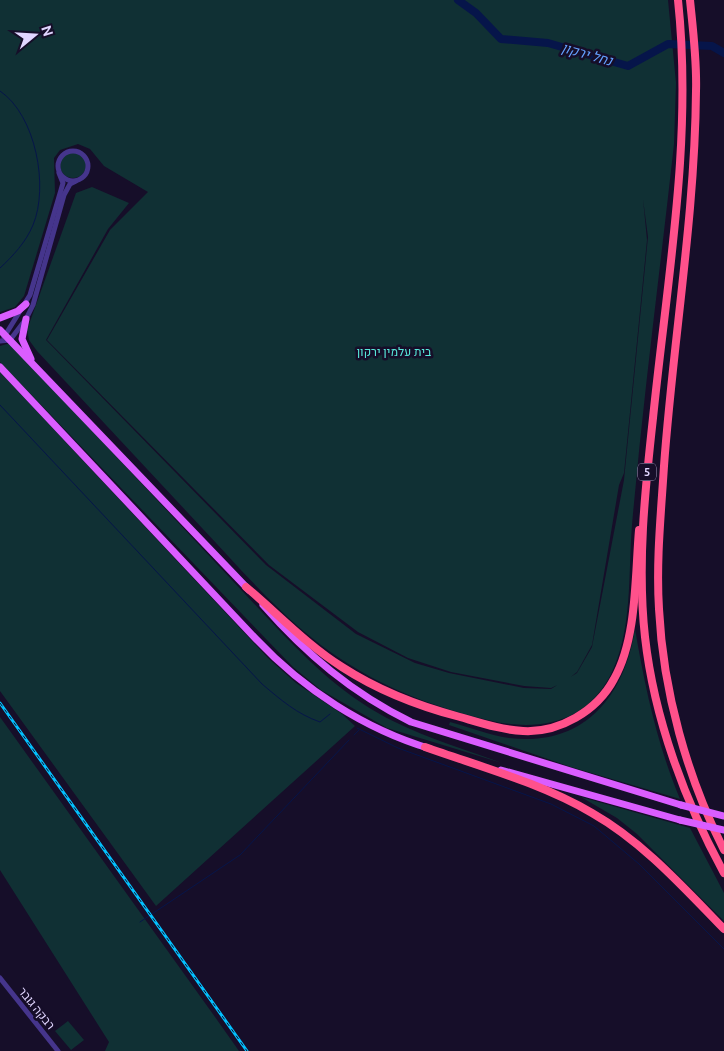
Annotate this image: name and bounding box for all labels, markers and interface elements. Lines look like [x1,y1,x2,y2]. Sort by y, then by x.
north arrow [10,10,60,60]
text: N [38,24,57,38]
water label: נחל ירקון [560,39,615,69]
park label: בית עלמין ירקון [357,345,432,358]
road number: 5 [638,464,656,481]
street label: רבקה גובר [16,985,58,1031]

